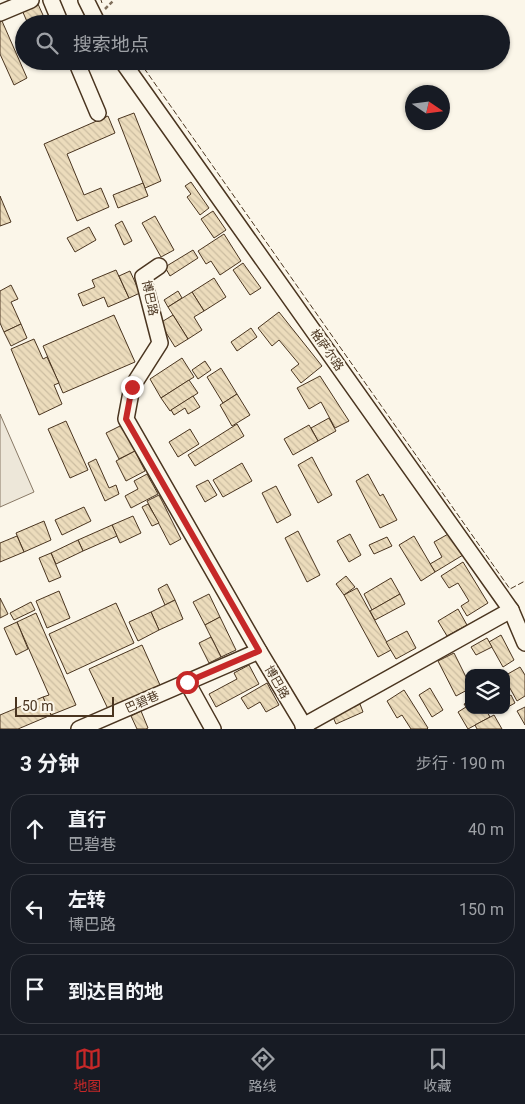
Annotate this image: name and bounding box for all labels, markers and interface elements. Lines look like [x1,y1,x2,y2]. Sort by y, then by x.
search box [15,15,510,70]
icon: search [33,29,61,57]
text: 搜索地点 [73,33,149,56]
north arrow [405,85,450,130]
street label: 博巴路 [139,279,161,317]
street label: 格萨尔路 [307,326,347,374]
route end [121,376,144,399]
street label: 博巴路 [262,663,292,701]
map controls [465,669,510,714]
button: layers [465,669,510,714]
route start [176,671,199,694]
street label: 巴碧巷 [123,688,161,716]
scale bar [15,694,114,717]
text: 50 m [22,698,54,714]
text: 3 分钟 [20,752,79,776]
text: 步行 · 190 m [416,754,505,773]
text: 直行 [68,808,106,831]
icon: ahead [21,815,49,843]
text: 40 m [468,820,504,839]
text: 巴碧巷 [68,835,116,854]
text: 左转 [68,888,106,911]
icon: left [21,895,49,923]
text: 150 m [459,900,504,919]
text: 博巴路 [68,915,116,934]
icon: arrive [21,975,49,1003]
text: 到达目的地 [68,980,163,1003]
tab: 地图 [74,1045,102,1095]
tab: 路线 [249,1045,277,1095]
tab: 收藏 [424,1045,452,1095]

